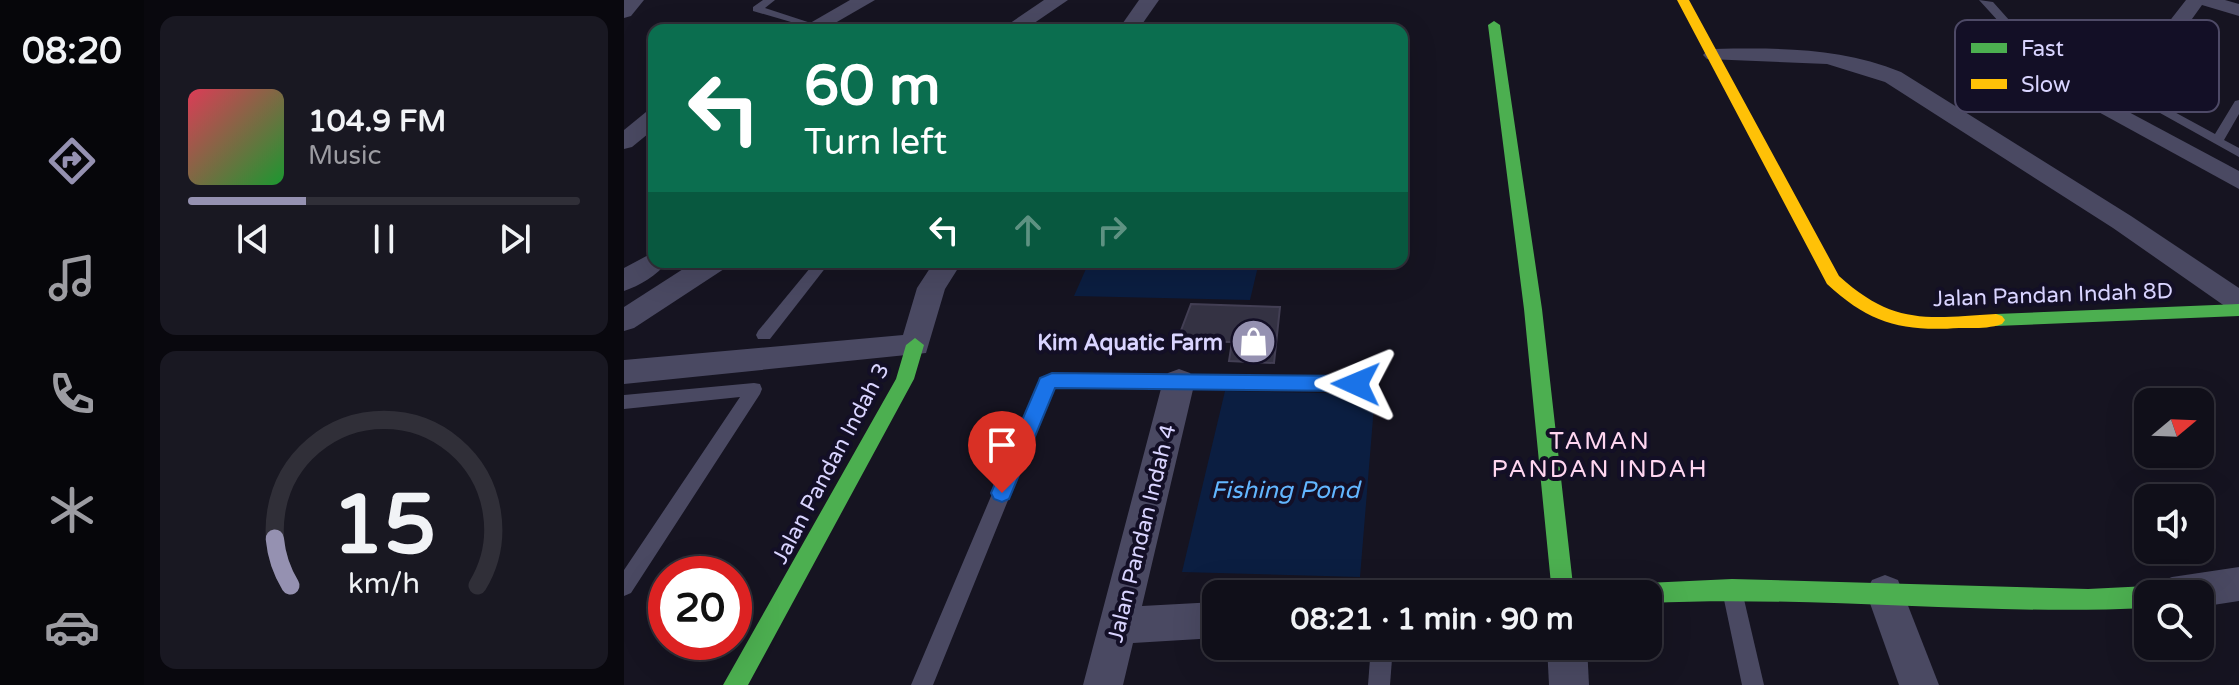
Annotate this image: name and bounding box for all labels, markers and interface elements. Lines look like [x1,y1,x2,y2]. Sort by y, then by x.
legend [1955,20,2219,112]
text: 08:20 [22,30,122,73]
text: Fast [2021,36,2064,62]
text: 60 m [804,53,940,120]
icon: left [672,56,776,160]
text: Slow [2021,72,2071,98]
text: 104.9 FM [308,103,446,140]
text: Turn left [804,121,947,164]
icon: directions [44,133,100,189]
text: Music [308,140,381,171]
icon: left [922,208,966,252]
icon: ahead [1006,208,1050,252]
icon: right [1090,208,1134,252]
icon: previous [231,217,275,261]
icon: pause [362,217,406,261]
icon: next [493,217,537,261]
icon: music [44,250,100,306]
street label: Jalan Pandan Indah 8D [1933,278,2173,312]
shop icon: Kim Aquatic Farm [1230,318,1278,366]
place label: Kim Aquatic Farm [1037,330,1223,356]
position arrow [1314,342,1398,426]
street label: Jalan Pandan Indah 3 [767,359,895,568]
icon: phone [44,366,100,422]
north arrow [2134,388,2214,468]
map controls [2134,388,2214,660]
pin [968,411,1036,493]
street label: Jalan Pandan Indah 4 [1102,421,1182,645]
icon: arrive [980,423,1024,467]
district label: TAMAN PANDAN INDAH [1491,427,1709,484]
text: 15 [332,475,436,575]
water label: Fishing Pond [1211,476,1362,505]
icon: climate [44,482,100,538]
button: sound [2134,484,2214,564]
speed limit sign: 20 [648,556,752,660]
text: km/h [348,567,420,601]
button: search [2134,580,2214,660]
icon: car [44,599,100,655]
text: 08:21 · 1 min · 90 m [1291,601,1573,638]

